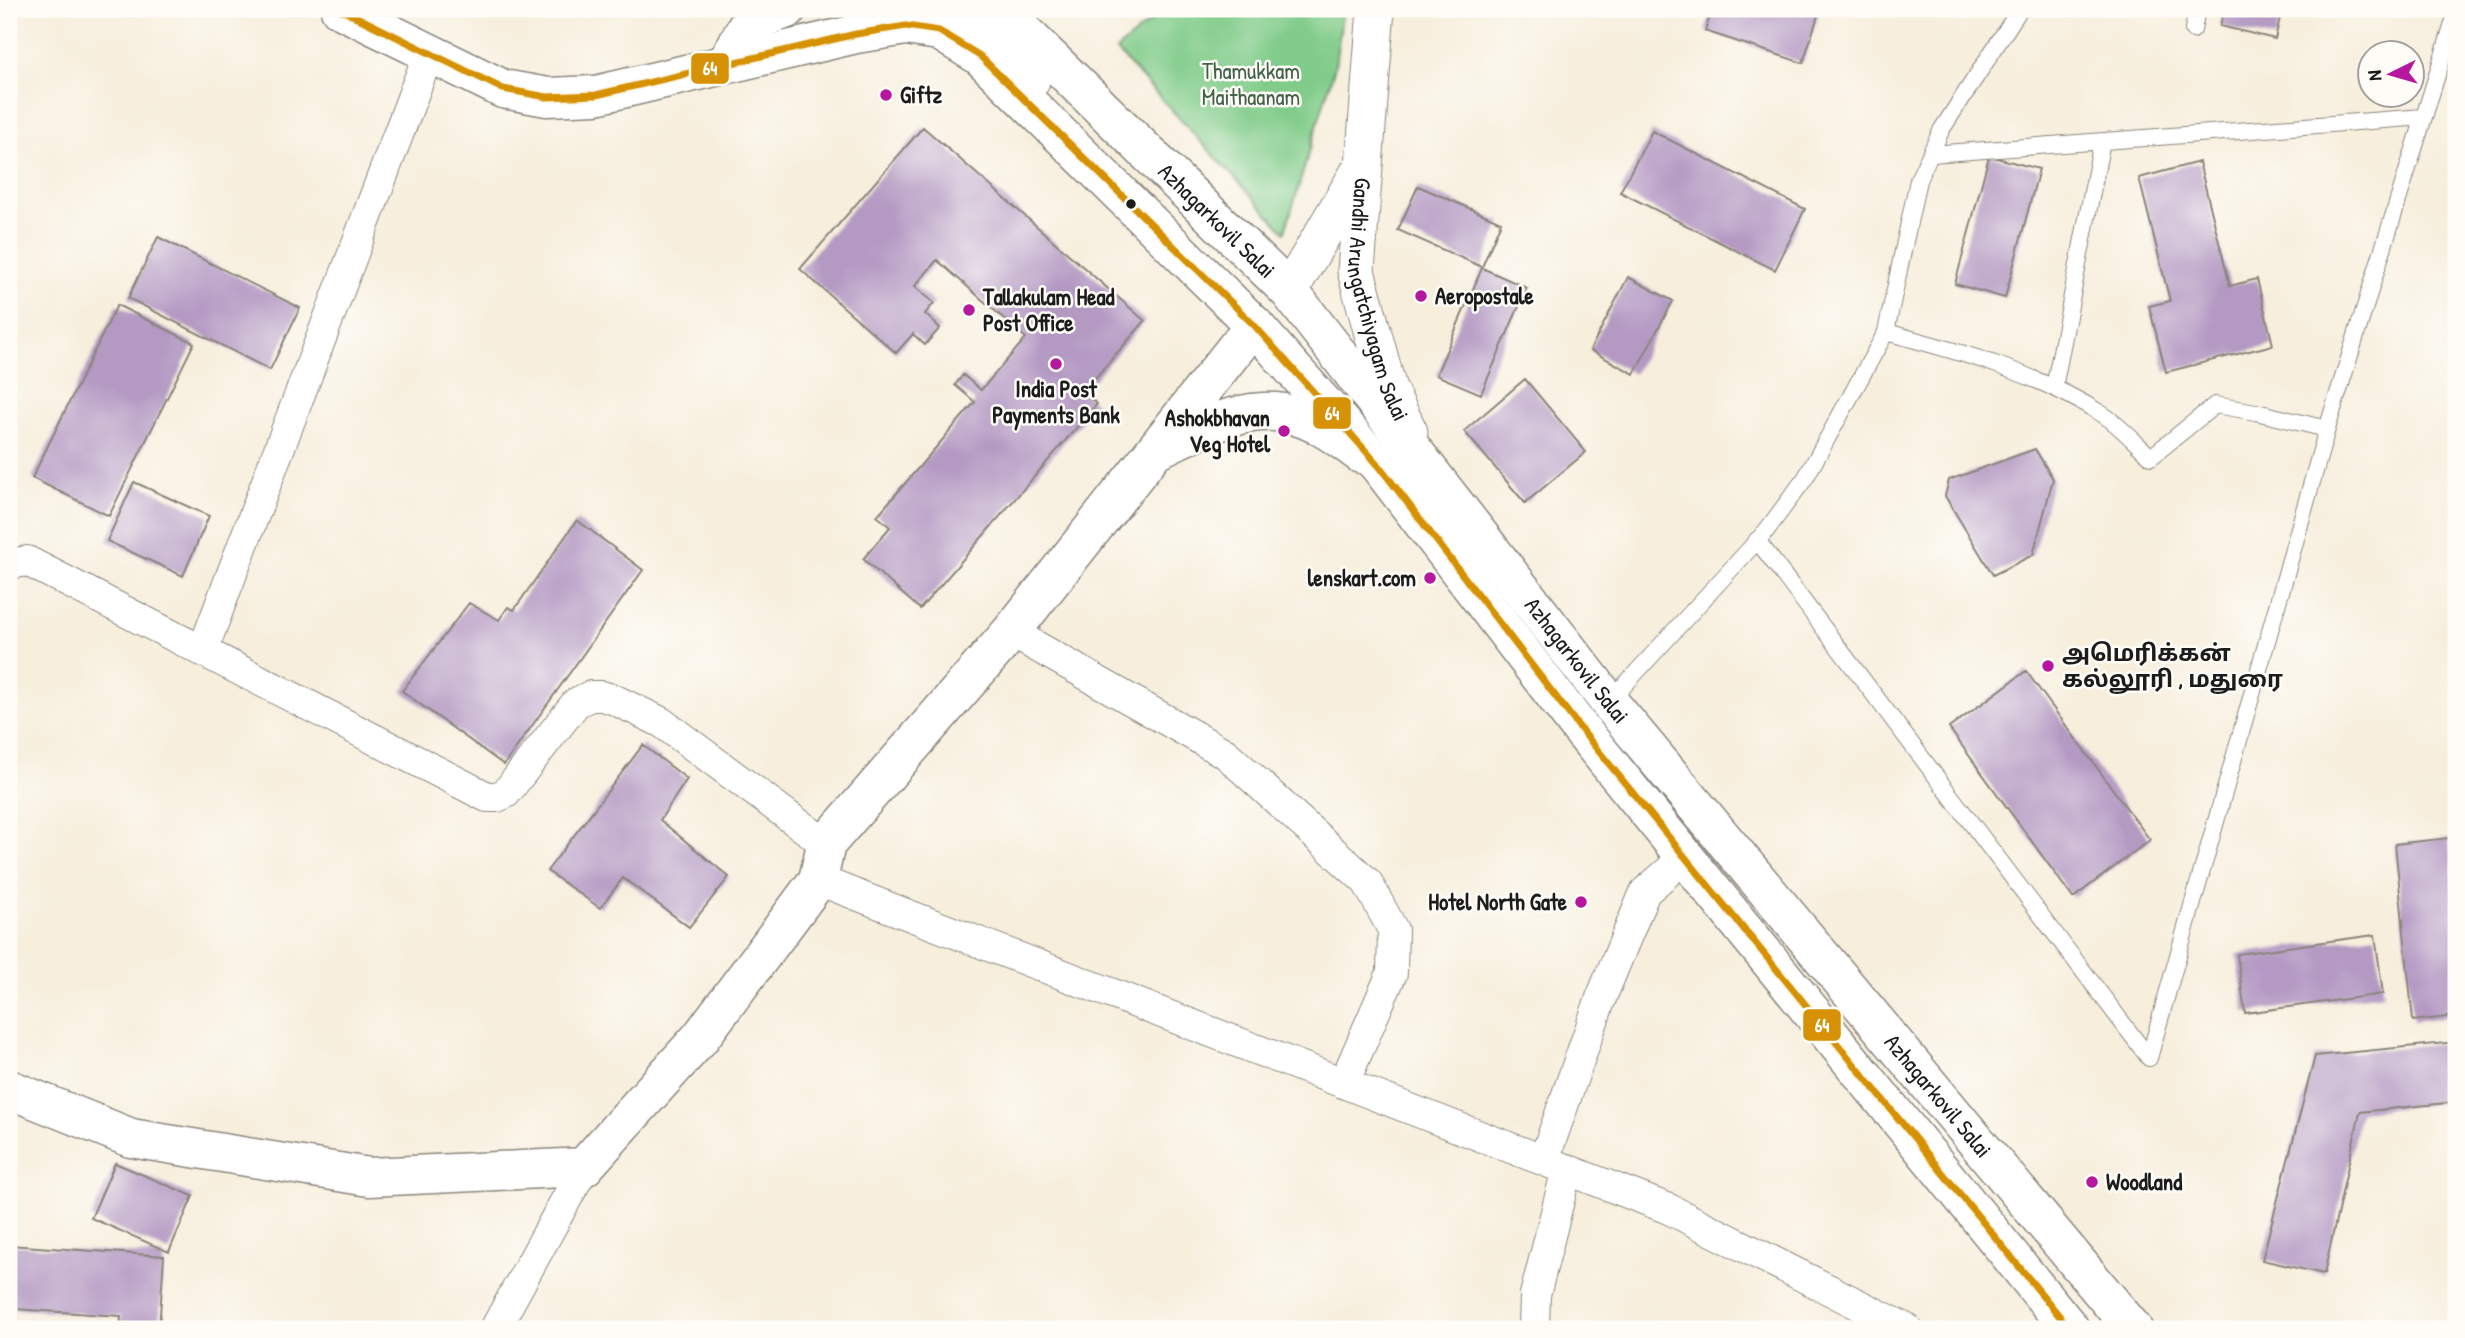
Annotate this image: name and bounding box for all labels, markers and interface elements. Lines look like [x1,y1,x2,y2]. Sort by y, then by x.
north arrow [2356,38,2426,108]
line badge: 64 [690,52,730,85]
text: 64 [703,55,717,81]
park label: Thamukkam Maithaanam [1202,55,1300,112]
text: N [2361,69,2387,82]
place label: Giftz [900,79,942,110]
marker: Giftz [878,87,894,103]
street label: Azhagarkovil Salai [1152,156,1283,285]
street label: Gandhi Arungatchiyagam Salai [1340,177,1417,426]
unlabelled marker [1124,197,1138,211]
place label: Aeropostale [1435,280,1535,312]
place label: Tallakulam Head Post Office [982,281,1114,338]
marker: Aeropostale [1413,288,1429,304]
marker: Tallakulam Head Post Office [961,302,977,318]
marker: India Post Payments Bank [1048,356,1064,372]
place label: India Post Payments Bank [992,373,1120,431]
line badge: 64 [1312,396,1352,430]
text: 64 [1325,400,1339,426]
place label: Ashokbhavan Veg Hotel [1165,402,1271,460]
marker: Ashokbhavan Veg Hotel [1276,423,1292,439]
place label: lenskart.com [1307,562,1416,593]
marker: lenskart.com [1422,570,1438,586]
street label: Azhagarkovil Salai [1518,590,1636,730]
place label: அமெரிக்கன் கல்லூரி , மதுரை [2062,637,2283,694]
marker: அமெரிக்கன் கல்லூரி , மதுரை [2040,658,2056,674]
place label: Hotel North Gate [1428,886,1568,917]
marker: Hotel North Gate [1573,894,1589,910]
line badge: 64 [1802,1008,1842,1042]
text: 64 [1815,1012,1829,1038]
street label: Azhagarkovil Salai [1878,1027,1999,1164]
place label: Woodland [2106,1166,2182,1197]
marker: Woodland [2084,1174,2100,1190]

